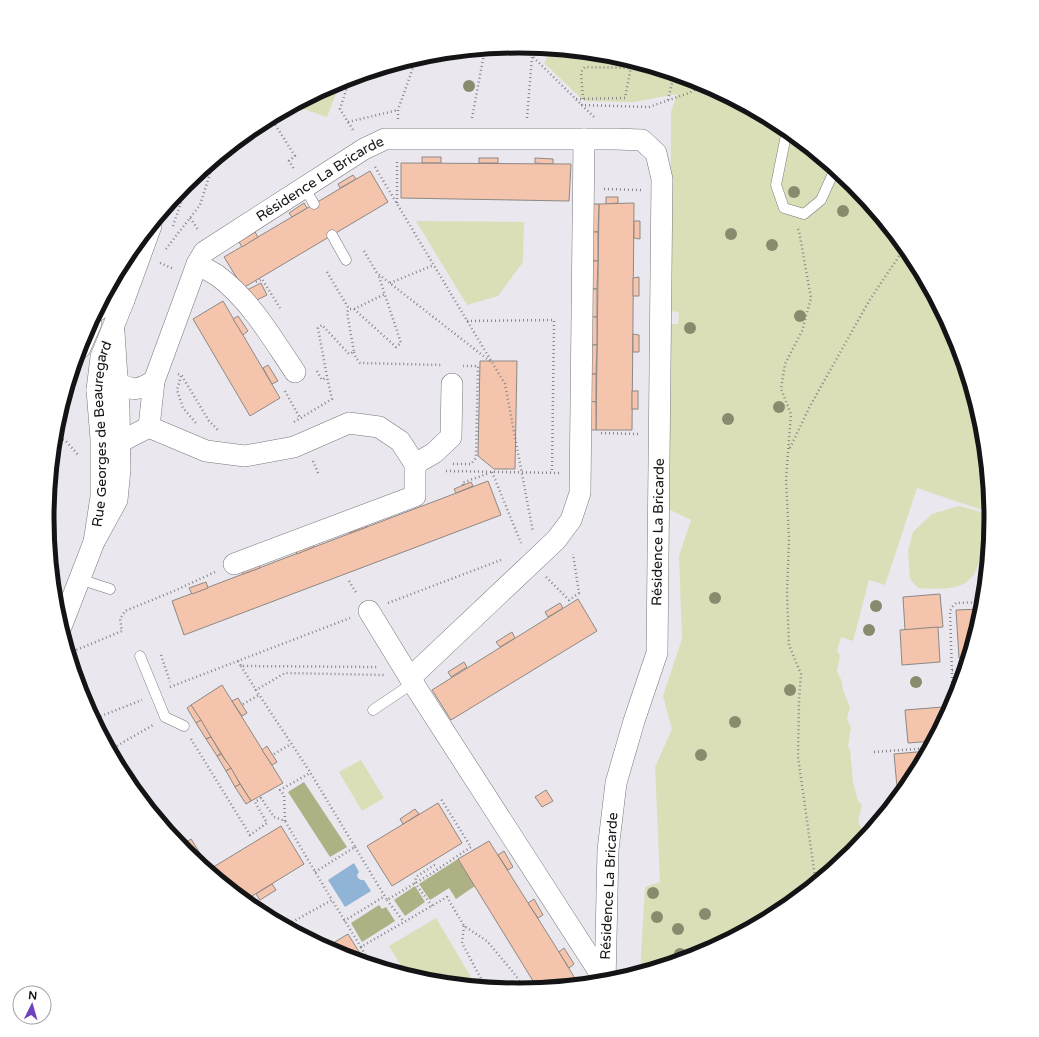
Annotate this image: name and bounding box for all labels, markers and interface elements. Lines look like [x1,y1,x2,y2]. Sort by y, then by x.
street label: Résidence La Bricarde [253,132,386,225]
street label: Rue Georges de Beauregard [88,338,115,528]
street label: Résidence La Bricarde [648,458,668,606]
street label: Résidence La Bricarde [597,812,621,960]
north arrow [12,985,52,1025]
text: N [28,989,38,1002]

